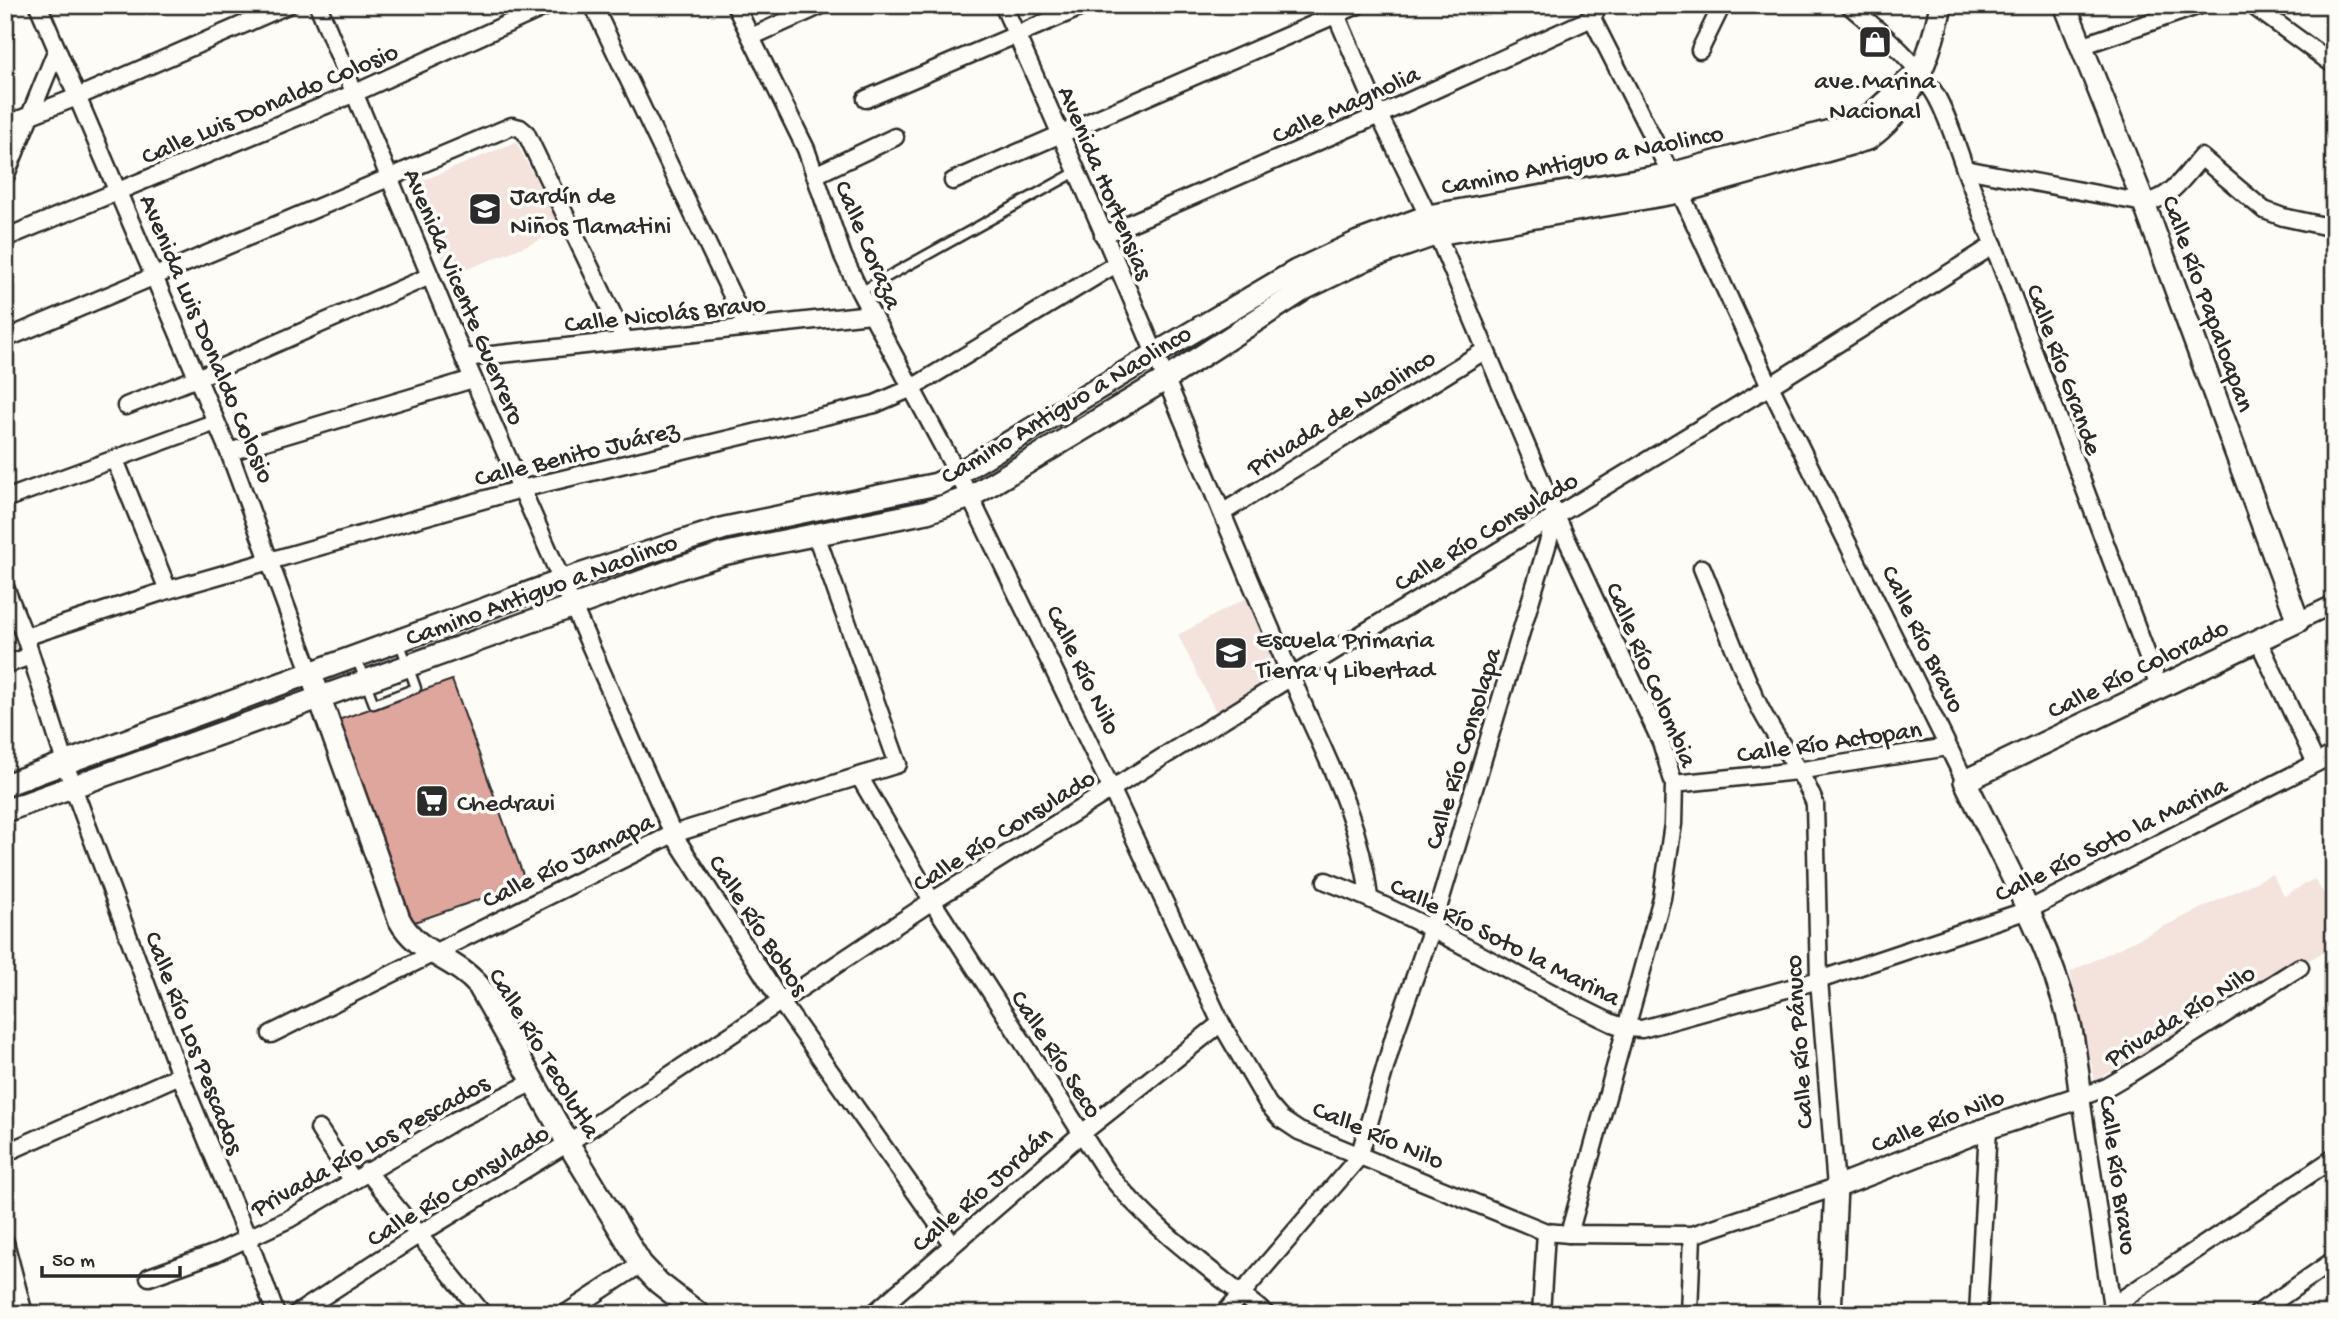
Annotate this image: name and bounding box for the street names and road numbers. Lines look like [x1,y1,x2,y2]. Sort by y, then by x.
street label: Calle Luis Donaldo Colosio [138,38,404,174]
street label: Calle Magnolia [1268,60,1427,153]
street label: Avenida Hortensias [1048,82,1158,286]
street label: Camino Antiguo a Naolinco [1439,120,1727,205]
street label: Avenida Vicente Guerrero [394,165,530,431]
street label: Calle Coraza [825,177,907,316]
street label: Avenida Luis Donaldo Colosio [130,191,280,489]
street label: Calle Río Papaloapan [2152,192,2259,417]
street label: Calle Río Grande [2017,281,2107,461]
street label: Calle Nicolás Bravo [563,290,768,342]
street label: Camino Antiguo a Naolinco [936,320,1198,494]
street label: Privada de Naolinco [1241,344,1442,486]
street label: Calle Benito Juárez [472,416,684,497]
street label: Calle Río Consulado [1390,467,1585,601]
street label: Camino Antiguo a Naolinco [403,529,683,656]
street label: Calle Río Bravo [1872,561,1970,719]
street label: Calle Río Colombia [1596,579,1702,774]
street label: Calle Río Nilo [1036,601,1126,741]
street label: Calle Río Colorado [2043,614,2235,728]
street label: Calle Río Consolapa [1420,643,1511,854]
street label: Calle Río Actopan [1735,716,1925,773]
street label: Calle Río Consulado [909,764,1102,901]
street label: Calle Río Soto la Marina [1991,772,2235,912]
street label: Calle Río Jamapa [478,807,661,918]
street label: Calle Río Bobos [699,850,814,1004]
street label: Calle Río Soto la Marina [1383,872,1626,1016]
street label: Calle Río Los Pescados [135,928,249,1161]
street label: Calle Río Pánuco [1780,954,1823,1130]
street label: Privada Río Nilo [2100,959,2262,1077]
street label: Calle Río Tecolutla [479,964,606,1146]
street label: Calle Río Seco [1001,986,1107,1125]
street label: Privada Río Los Pescados [246,1069,497,1227]
street label: Calle Río Nilo [1868,1084,2010,1163]
street label: Calle Río Bravo [2089,1094,2142,1257]
street label: Calle Río Nilo [1307,1095,1448,1179]
street label: Calle Río Consulado [363,1119,556,1256]
street label: Calle Río Jordán [907,1121,1061,1261]

